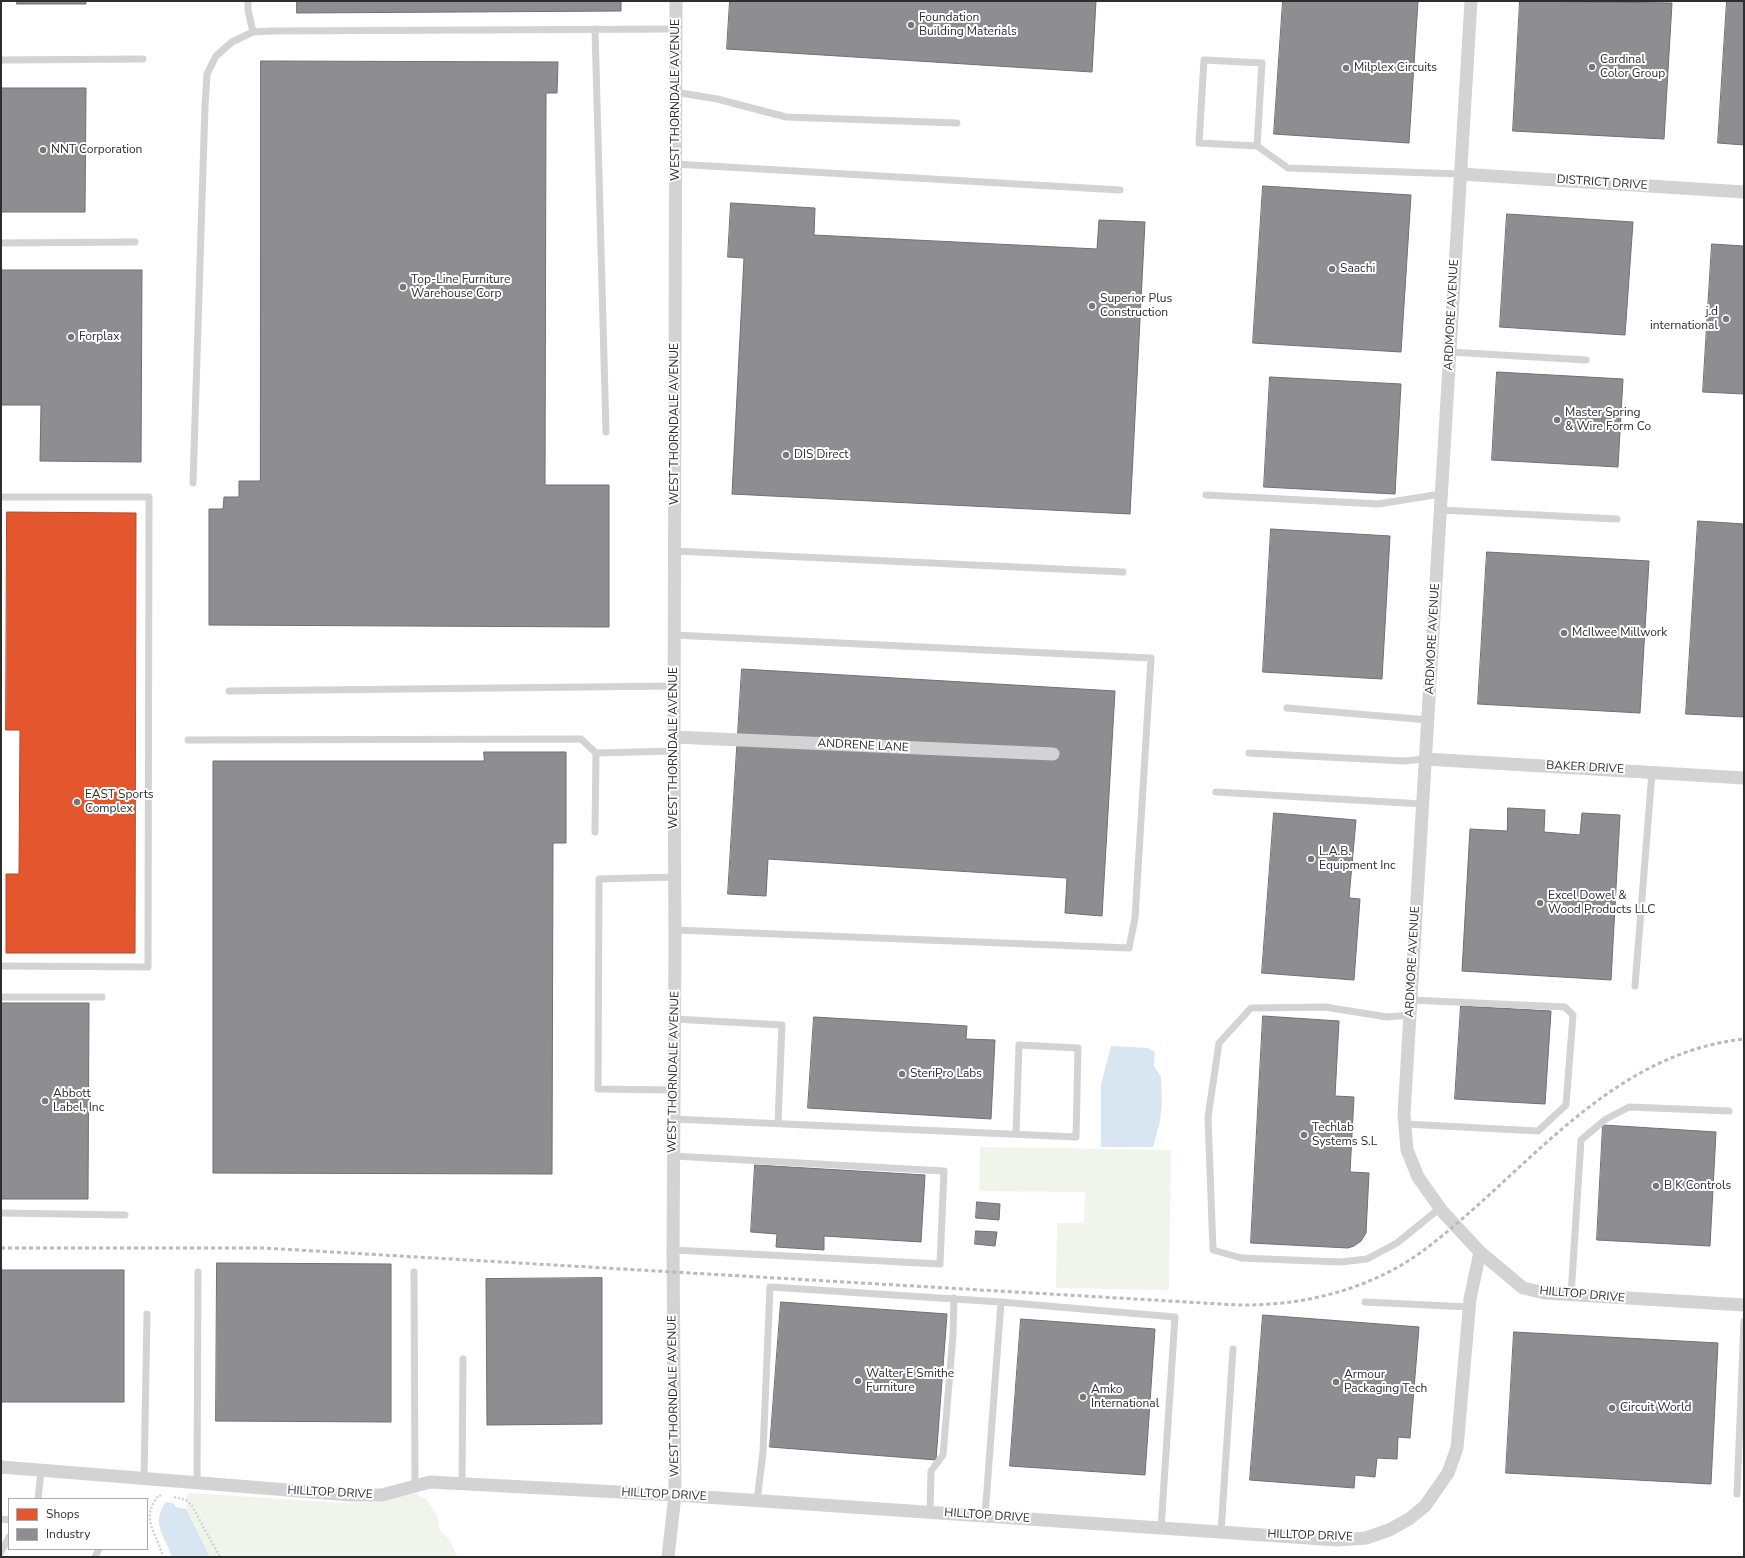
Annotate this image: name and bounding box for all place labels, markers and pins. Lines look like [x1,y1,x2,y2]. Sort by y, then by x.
place label: Foundation Building Materials [919,11,1017,39]
marker: Foundation Building Materials [906,20,916,30]
place label: Cardinal Color Group [1600,53,1665,81]
place label: Milplex Circuits [1354,61,1437,75]
marker: Cardinal Color Group [1587,62,1597,72]
marker: Milplex Circuits [1341,63,1351,73]
place label: NNT Corporation [51,143,142,157]
marker: NNT Corporation [38,145,48,155]
place label: Saachi [1340,262,1375,276]
marker: Saachi [1327,264,1337,274]
place label: Top-Line Furniture Warehouse Corp [411,273,510,301]
marker: Top-Line Furniture Warehouse Corp [398,282,408,292]
place label: Superior Plus Construction [1100,292,1172,320]
marker: Superior Plus Construction [1087,301,1097,311]
place label: j.d international [1650,305,1718,333]
marker: j.d international [1721,314,1731,324]
place label: Forplax [79,330,120,344]
marker: Forplax [66,332,76,342]
place label: Master Spring & Wire Form Co [1565,406,1651,434]
marker: Master Spring & Wire Form Co [1552,415,1562,425]
place label: DIS Direct [794,448,848,462]
marker: DIS Direct [781,450,791,460]
place label: McIlwee Millwork [1572,626,1667,640]
marker: McIlwee Millwork [1559,628,1569,638]
place label: EAST Sports Complex [85,788,154,816]
marker: EAST Sports Complex [72,797,82,807]
place label: L.A.B. Equipment Inc [1319,845,1396,873]
marker: L.A.B. Equipment Inc [1306,854,1316,864]
place label: Excel Dowel & Wood Products LLC [1548,889,1655,917]
marker: Excel Dowel & Wood Products LLC [1535,898,1545,908]
place label: SteriPro Labs [910,1067,982,1081]
marker: SteriPro Labs [897,1069,907,1079]
place label: Abbott Label, Inc [53,1087,104,1115]
marker: Abbott Label, Inc [40,1096,50,1106]
place label: Techlab Systems S.L [1312,1121,1377,1149]
marker: Techlab Systems S.L [1299,1130,1309,1140]
place label: B K Controls [1664,1179,1731,1193]
marker: B K Controls [1651,1181,1661,1191]
place label: Walter E Smithe Furniture [866,1367,954,1395]
place label: Armour Packaging Tech [1344,1368,1427,1396]
marker: Walter E Smithe Furniture [853,1376,863,1386]
marker: Armour Packaging Tech [1331,1377,1341,1387]
place label: Amko International [1091,1383,1159,1411]
marker: Amko International [1078,1392,1088,1402]
place label: Circuit World [1620,1401,1691,1415]
marker: Circuit World [1607,1403,1617,1413]

